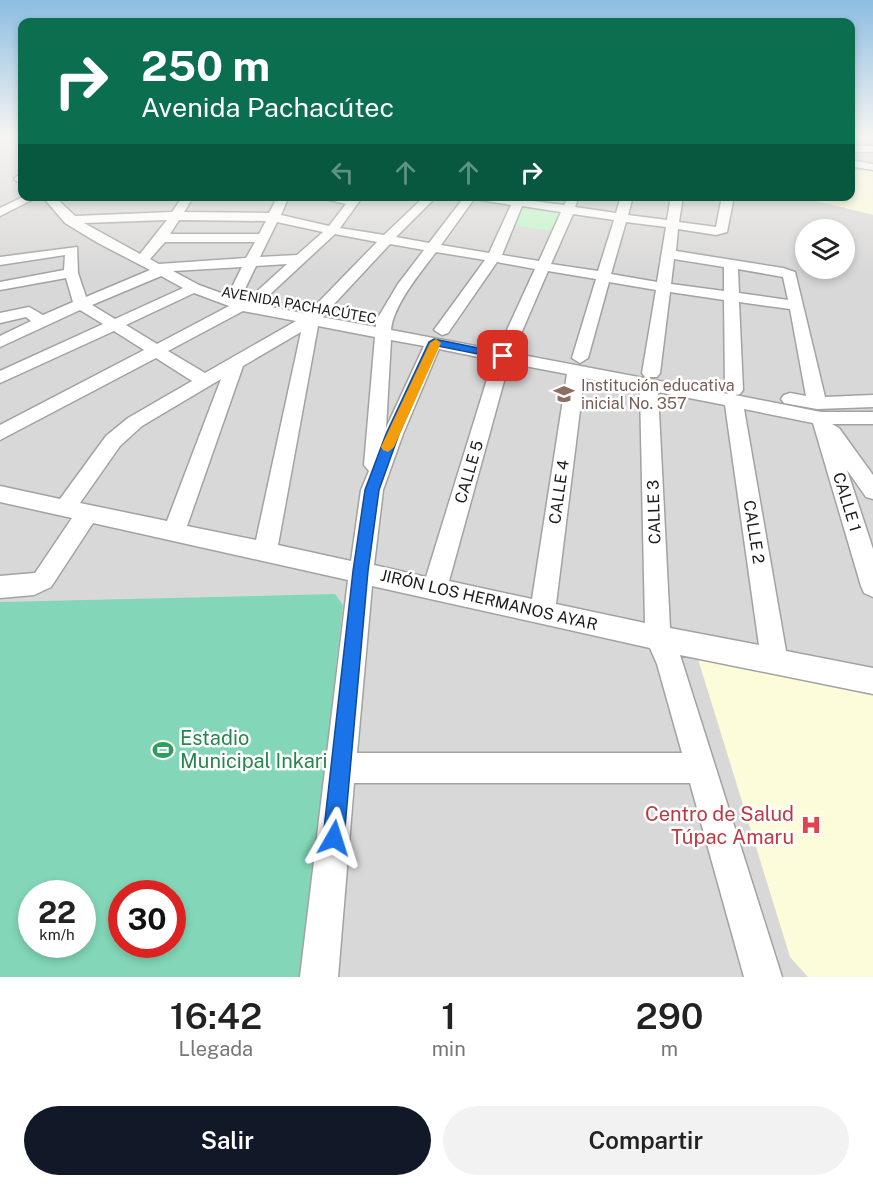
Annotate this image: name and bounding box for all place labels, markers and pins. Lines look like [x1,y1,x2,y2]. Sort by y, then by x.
pin [477,330,528,381]
place label: Institución educativa inicial No. 357 [581,376,735,413]
school or university icon: Institución educativa inicial No. 357 [552,382,576,406]
place label: Estadio Municipal Inkari [180,726,328,773]
sports icon: Estadio Municipal Inkari [151,738,175,762]
place label: Centro de Salud Túpac Amaru [645,802,794,849]
hospital icon: Centro de Salud Túpac Amaru [799,813,823,837]

